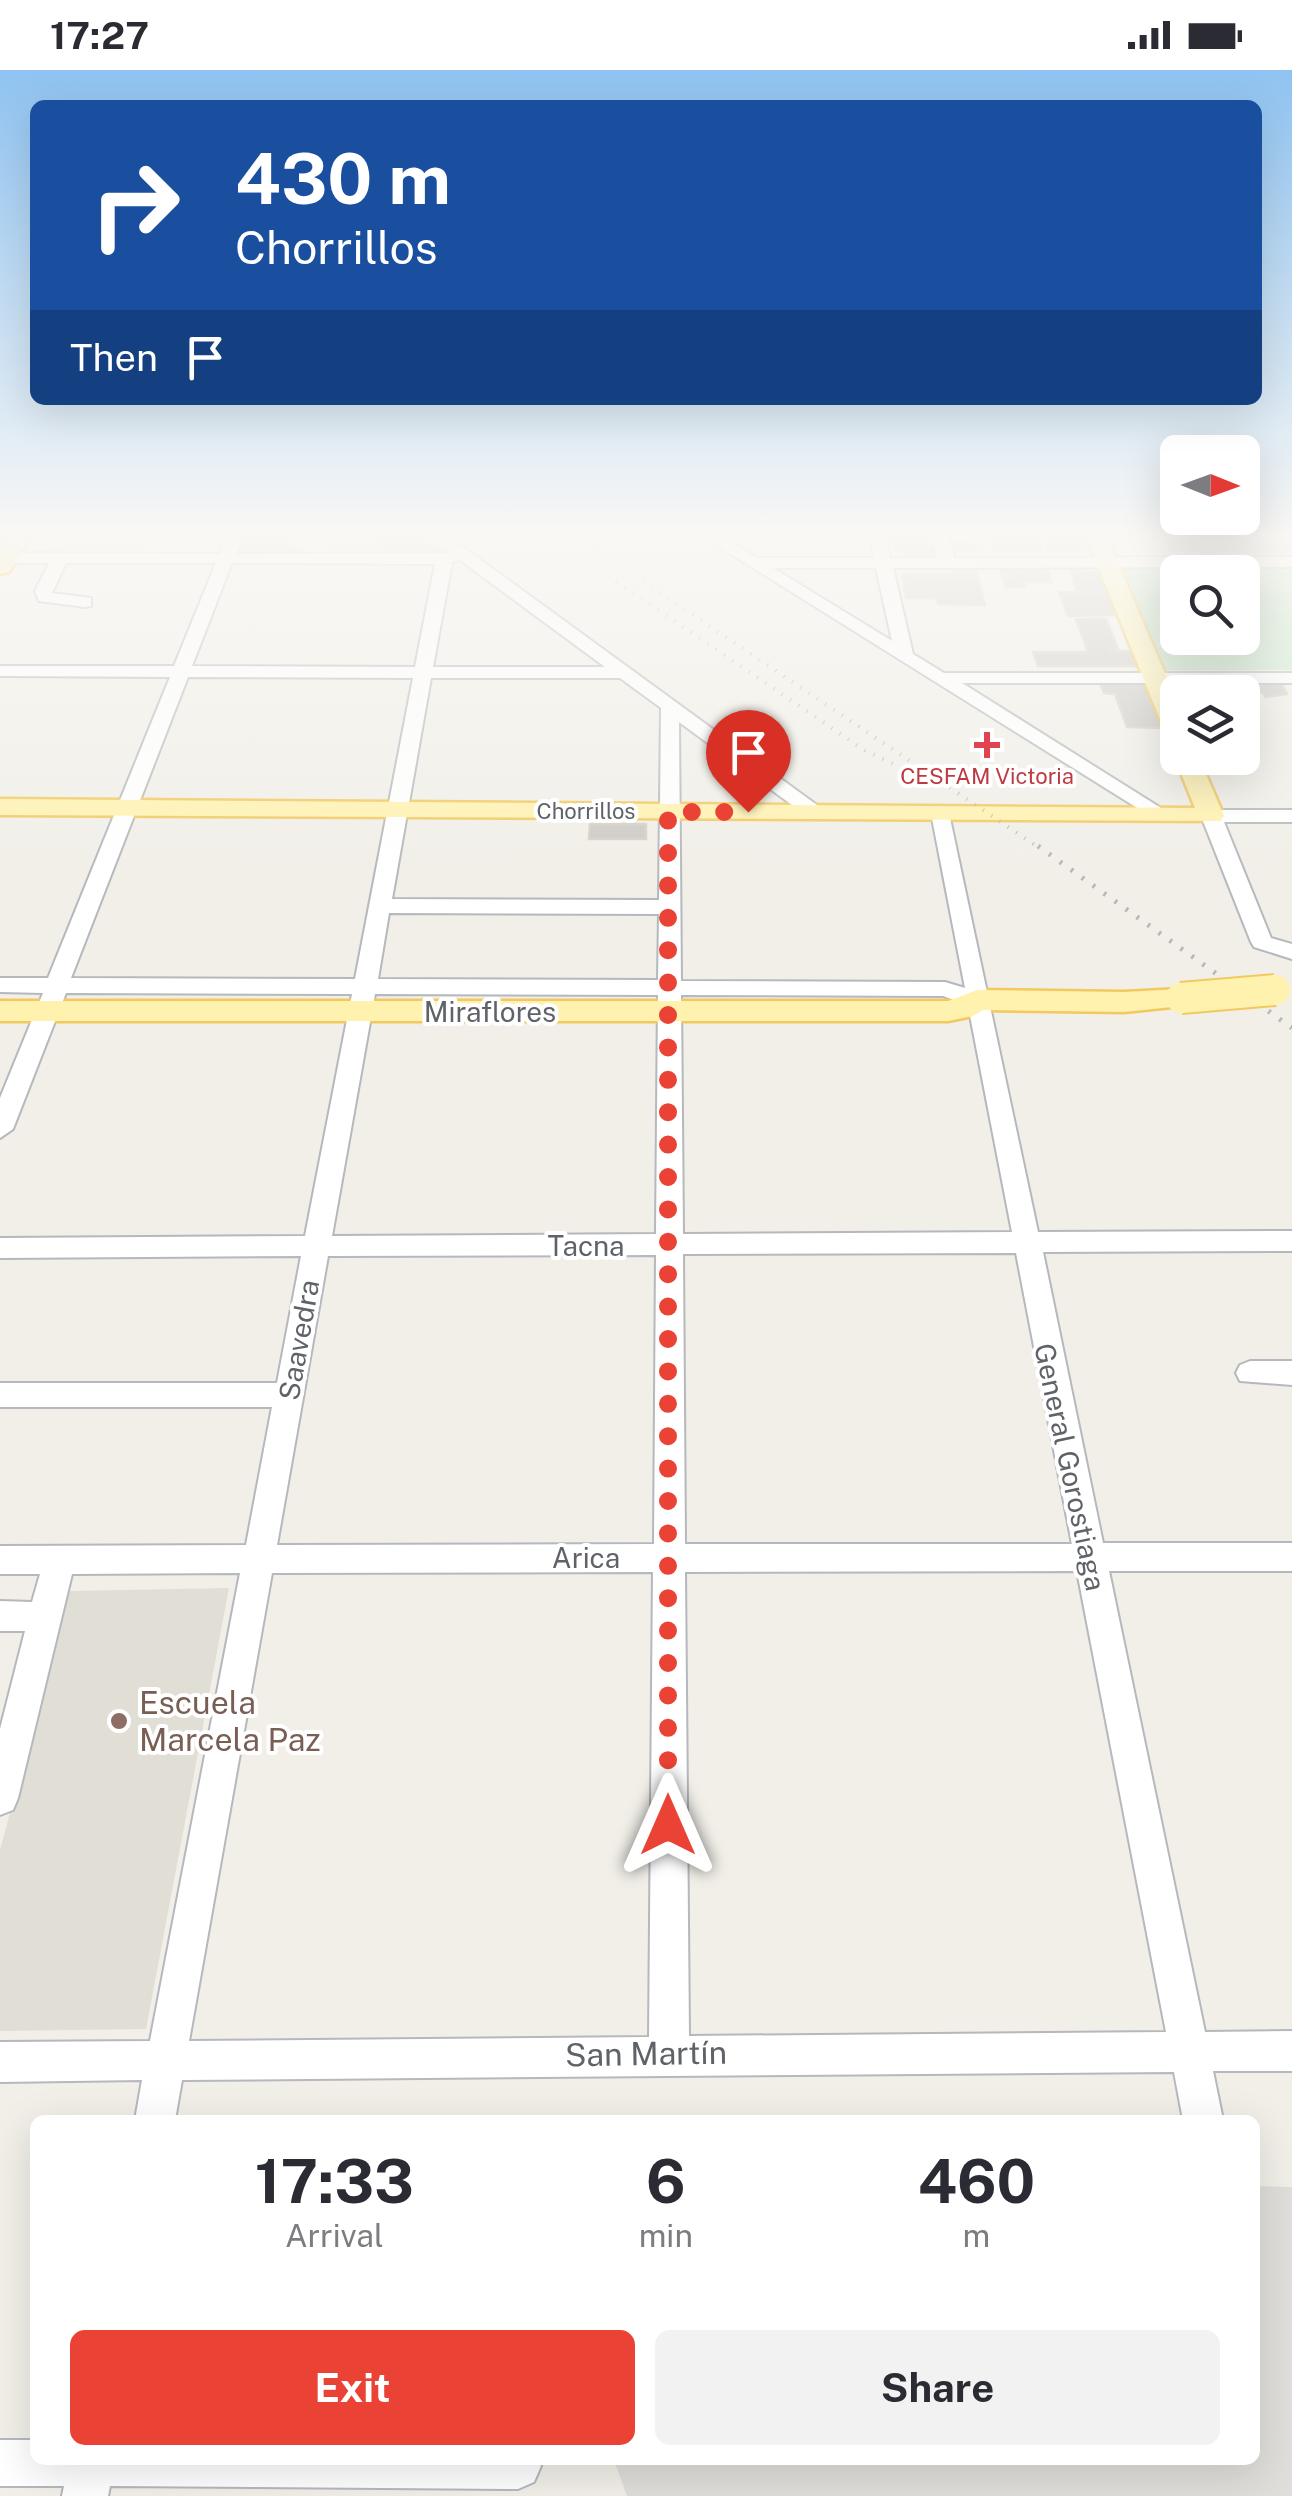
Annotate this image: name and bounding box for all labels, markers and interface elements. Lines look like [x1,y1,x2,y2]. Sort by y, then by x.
text: 17:27 [50,13,149,58]
text: 430 m [235,137,451,220]
icon: right [70,140,200,270]
text: Chorrillos [235,221,438,274]
icon: arrive [178,330,233,385]
text: Then [70,335,158,380]
north arrow [1160,435,1260,535]
map controls [1160,435,1260,775]
button: search [1160,555,1260,655]
button: layers [1160,675,1260,775]
pin [706,710,791,813]
icon: arrive [721,725,776,780]
marker: CESFAM Victoria [974,732,1000,758]
place label: CESFAM Victoria [900,763,1074,789]
street label: Chorrillos [536,798,636,824]
street label: Miraflores [424,995,556,1028]
street label: Tacna [547,1229,625,1262]
street label: Saavedra [272,1277,325,1403]
street label: General Gorostiaga [1028,1340,1113,1594]
street label: Arica [552,1541,620,1574]
place label: Escuela Marcela Paz [139,1684,321,1758]
marker: Escuela Marcela Paz [108,1710,130,1732]
position arrow [616,1773,720,1877]
street label: San Martín [565,2034,727,2073]
text: 17:33 [255,2146,414,2217]
text: 6 [646,2146,686,2217]
text: 460 [918,2146,1035,2217]
text: Arrival [285,2217,384,2254]
text: min [639,2217,693,2254]
text: m [963,2217,990,2254]
button: Exit [70,2330,635,2445]
button: Share [655,2330,1220,2445]

